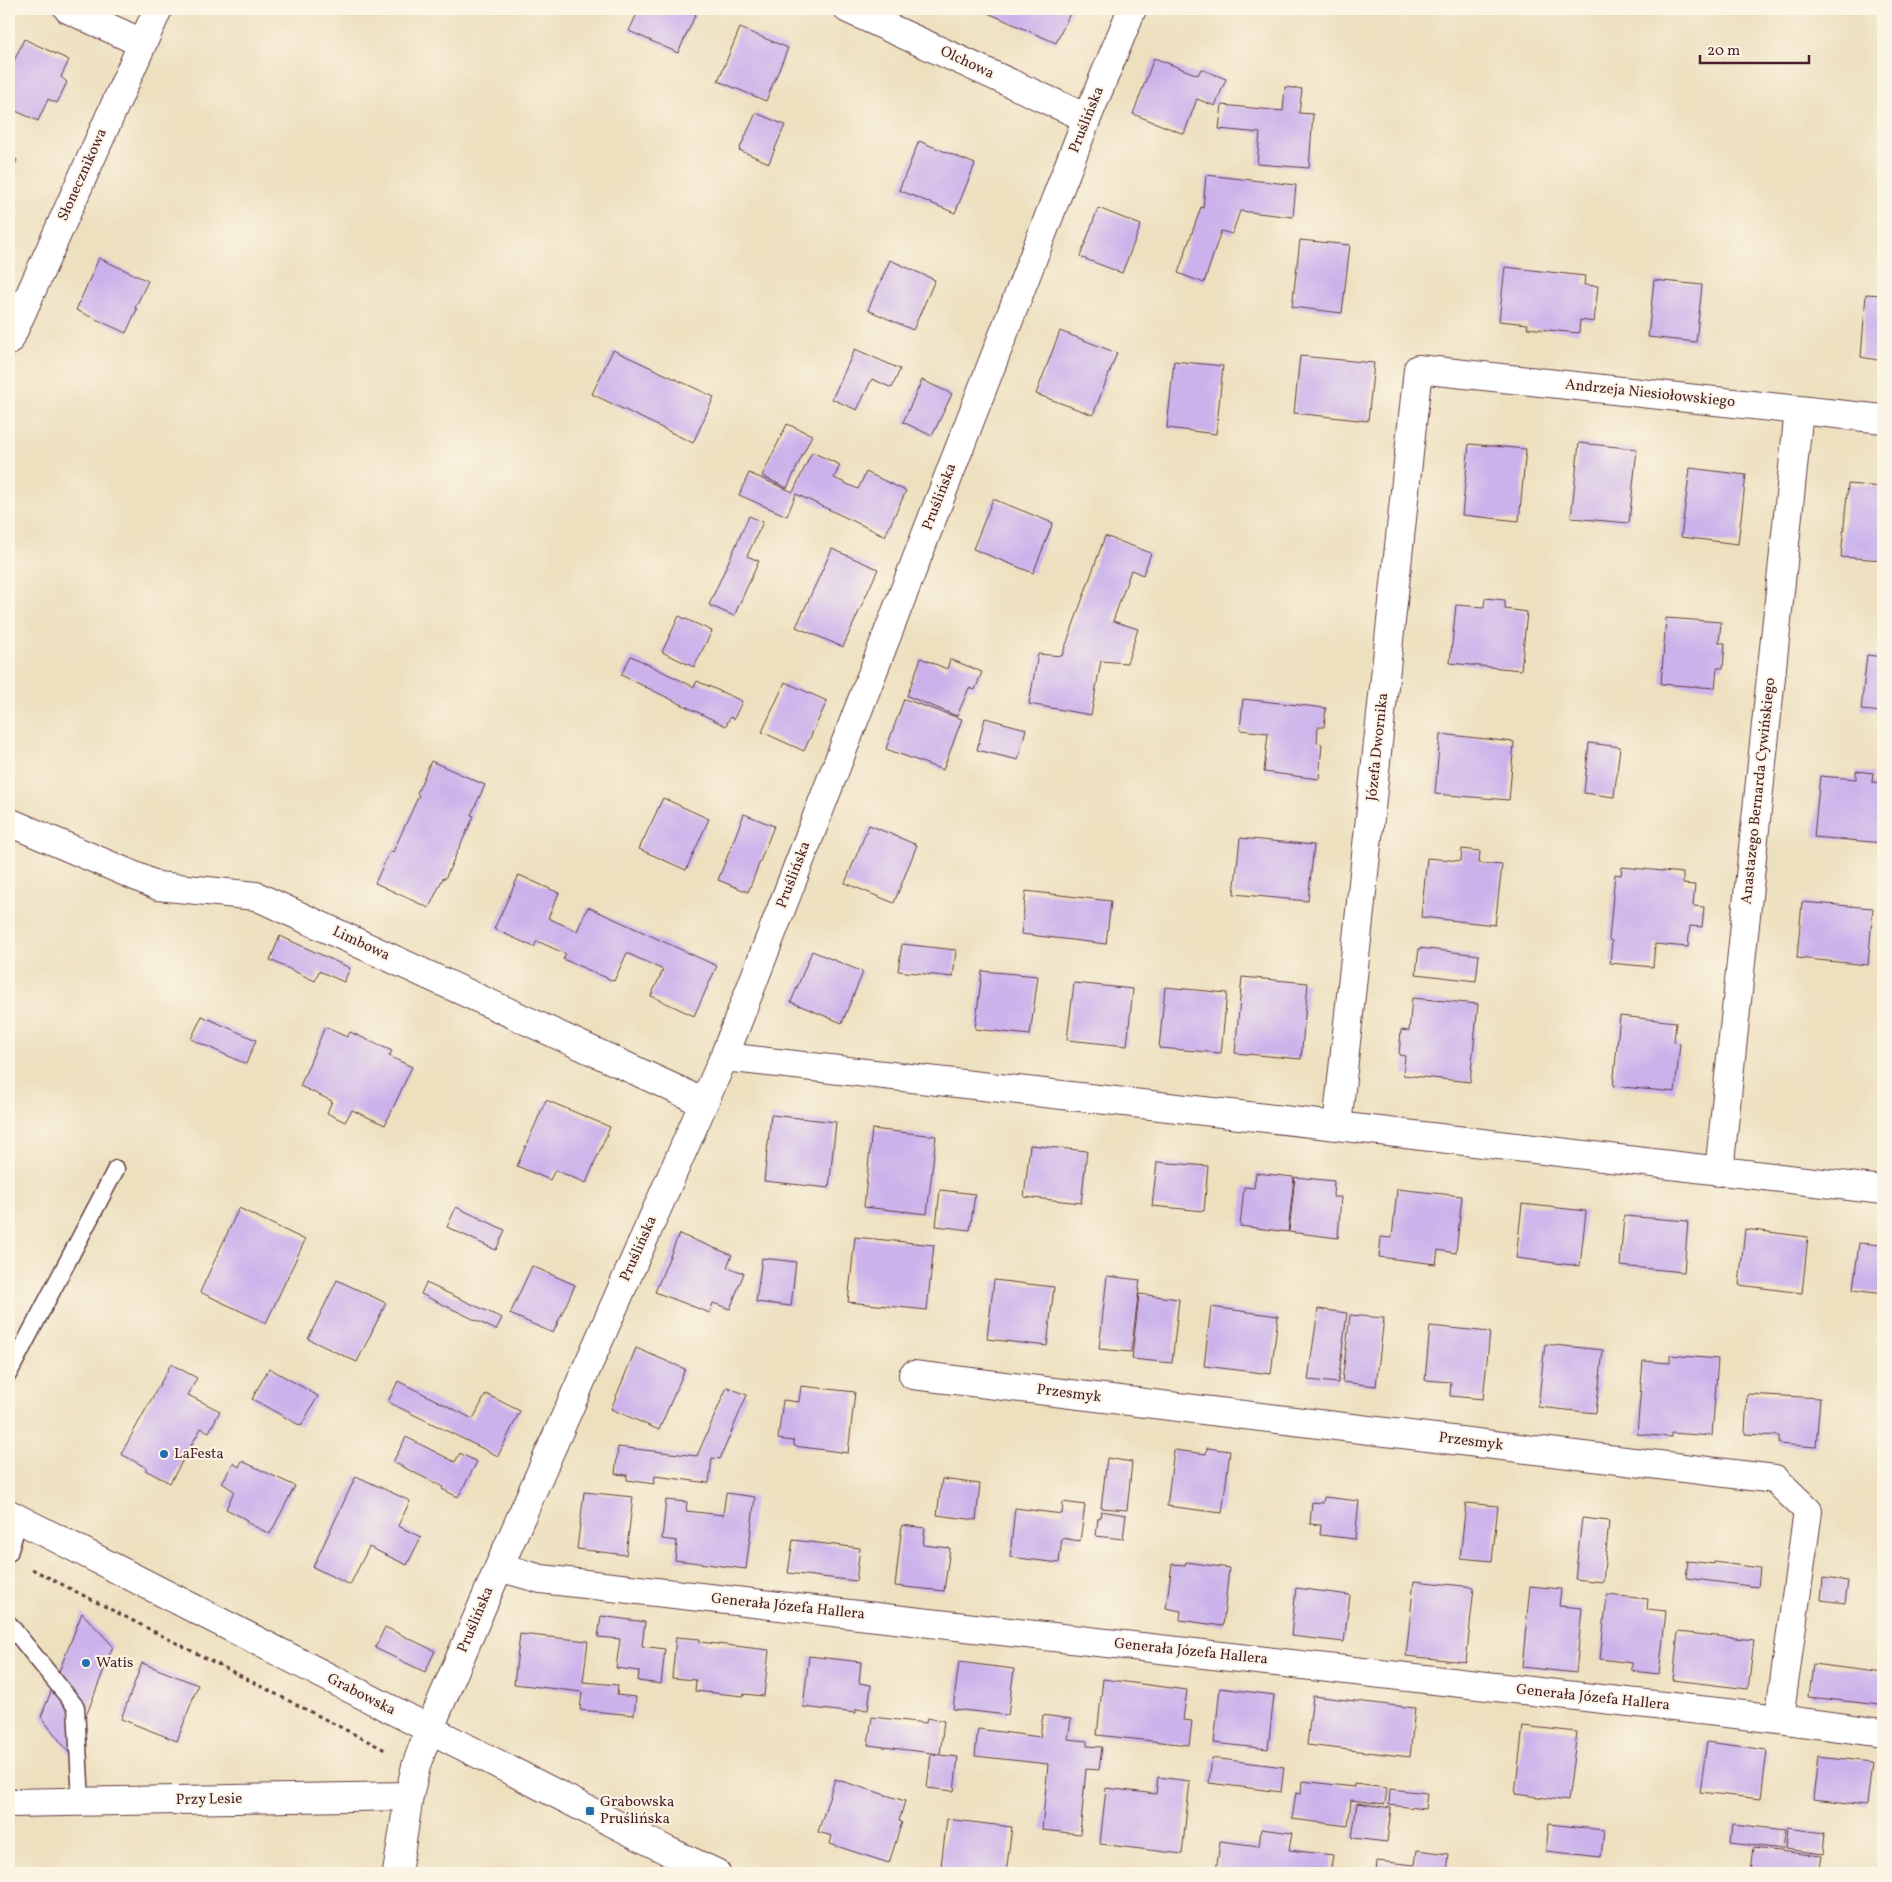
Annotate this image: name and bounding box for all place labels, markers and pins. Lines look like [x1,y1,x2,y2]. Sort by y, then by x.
place label: LaFesta [174,1444,224,1465]
marker: LaFesta [158,1448,170,1460]
place label: Watis [96,1653,133,1674]
marker: Watis [80,1657,92,1669]
place label: Grabowska Pruślińska [600,1792,674,1830]
marker: Grabowska Pruślińska [584,1805,596,1817]

